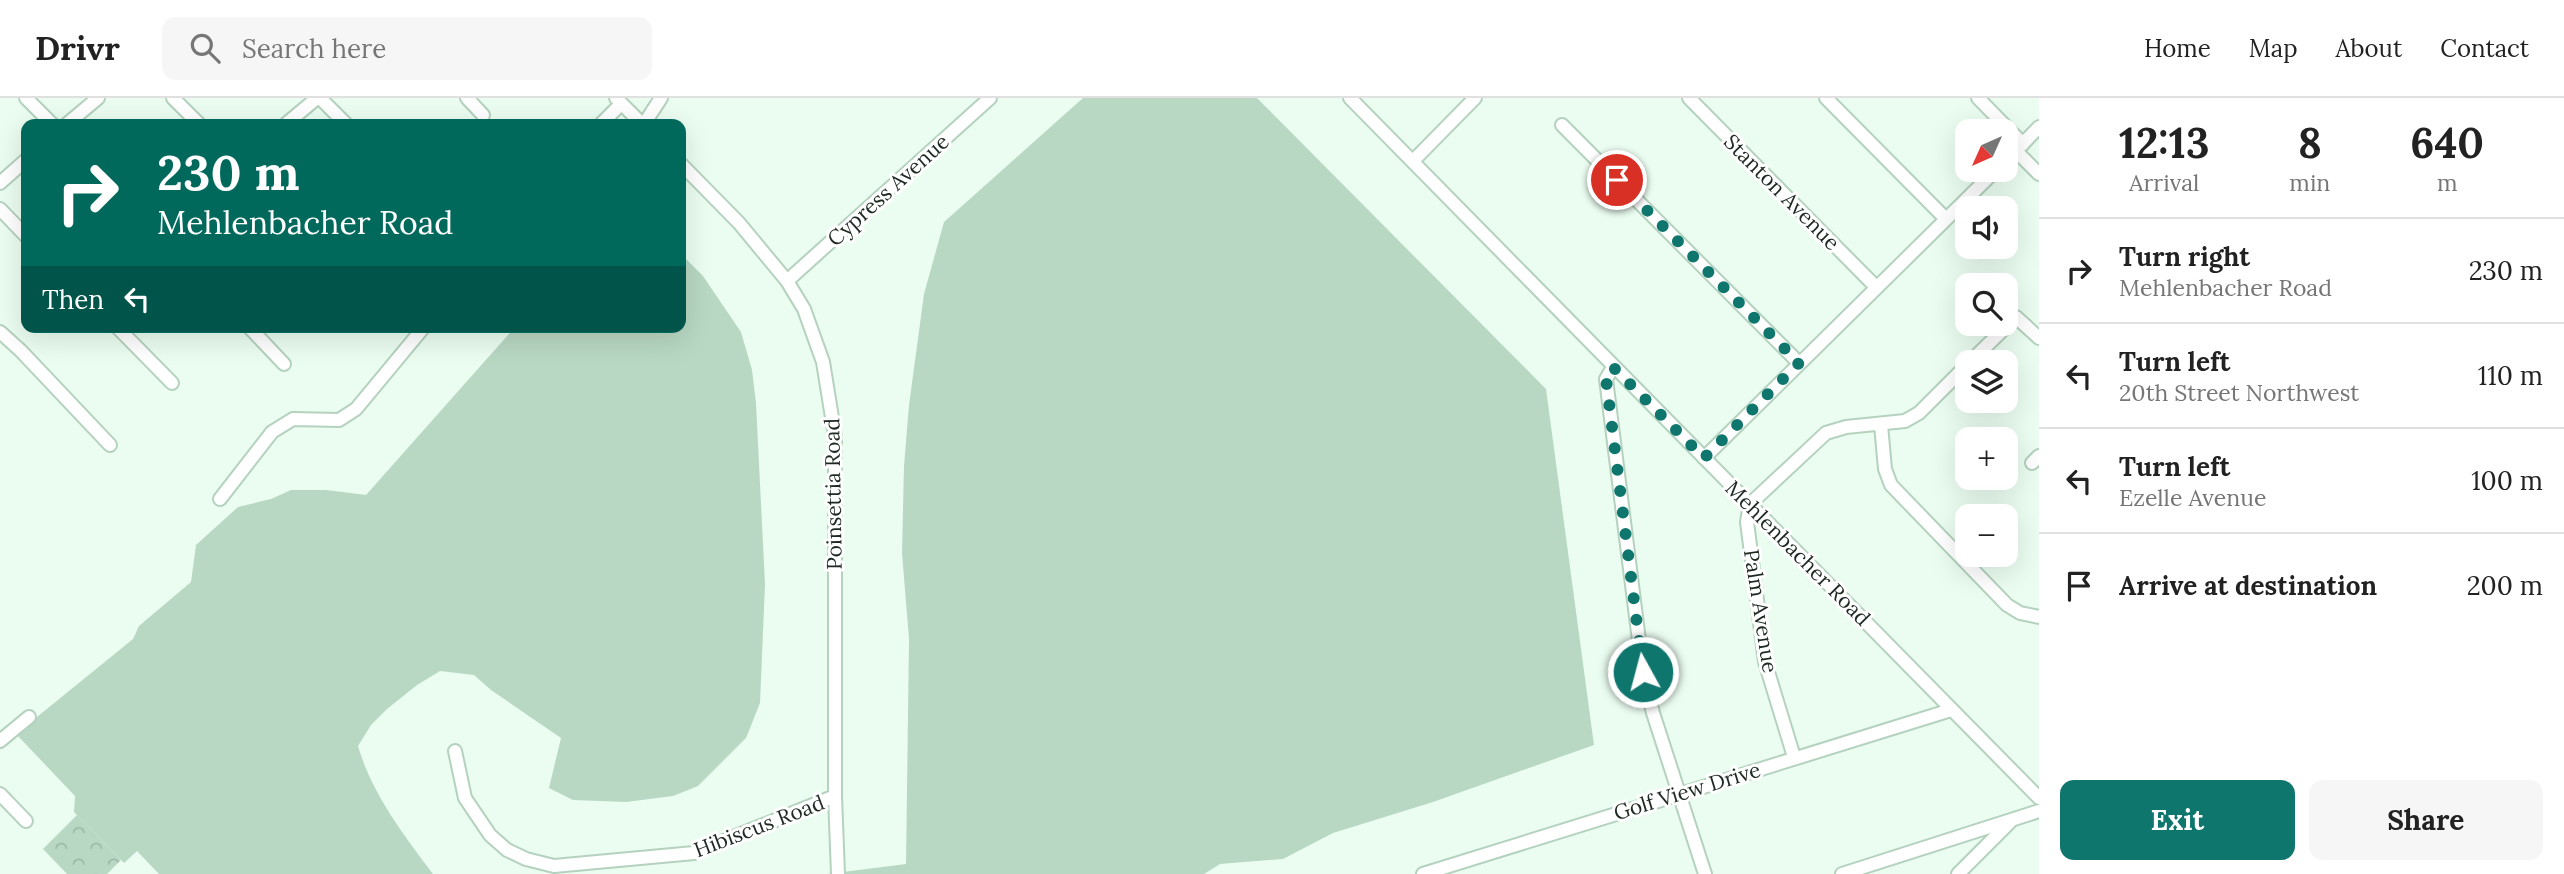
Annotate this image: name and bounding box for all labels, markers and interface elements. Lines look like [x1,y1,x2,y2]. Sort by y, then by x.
search box [162,17,652,80]
text: Drivr [35,27,120,69]
icon: search [186,29,224,67]
text: Search here [242,32,386,65]
text: Home [2144,33,2211,64]
text: Map [2249,33,2298,64]
text: About [2336,33,2402,64]
text: Contact [2440,33,2529,64]
text: 12:13 [2119,116,2209,170]
text: 8 [2298,116,2322,170]
text: 640 [2410,116,2484,170]
north arrow [1955,119,2018,182]
map controls [1955,119,2018,567]
street label: Cypress Avenue [821,128,955,252]
street label: Stanton Avenue [1718,128,1846,256]
text: 230 m [157,141,300,203]
icon: right [42,147,133,238]
pin [1587,150,1647,210]
icon: arrive [1598,161,1636,199]
text: Arrival [2129,168,2199,197]
text: min [2289,168,2330,197]
text: m [2437,168,2457,197]
button: sound [1955,196,2018,259]
text: Mehlenbacher Road [157,202,453,243]
text: Turn right [2119,240,2250,273]
icon: right [2060,252,2098,290]
text: 230 m [2469,254,2543,287]
button: search [1955,273,2018,336]
text: Mehlenbacher Road [2119,273,2332,302]
icon: left [118,280,156,318]
text: Then [42,283,104,316]
text: Turn left [2119,345,2230,378]
button: layers [1955,350,2018,413]
icon: left [2060,357,2098,395]
text: 110 m [2478,359,2543,392]
text: 20th Street Northwest [2119,378,2359,407]
street label: Poinsettia Road [818,418,848,570]
button: + [1955,427,2018,490]
text: Turn left [2119,450,2230,483]
icon: left [2060,462,2098,500]
text: 100 m [2471,464,2543,497]
street label: Mehlenbacher Road [1720,475,1876,631]
text: Ezelle Avenue [2119,483,2266,512]
button: − [1955,504,2018,567]
street label: Palm Avenue [1738,547,1784,675]
icon: arrive [2060,567,2098,605]
text: Arrive at destination [2119,569,2377,602]
text: 200 m [2467,569,2543,602]
position arrow [1606,635,1680,709]
street label: Golf View Drive [1610,756,1764,826]
button: Exit [2060,780,2295,860]
button: Share [2309,780,2543,860]
street label: Hibiscus Road [690,789,828,863]

